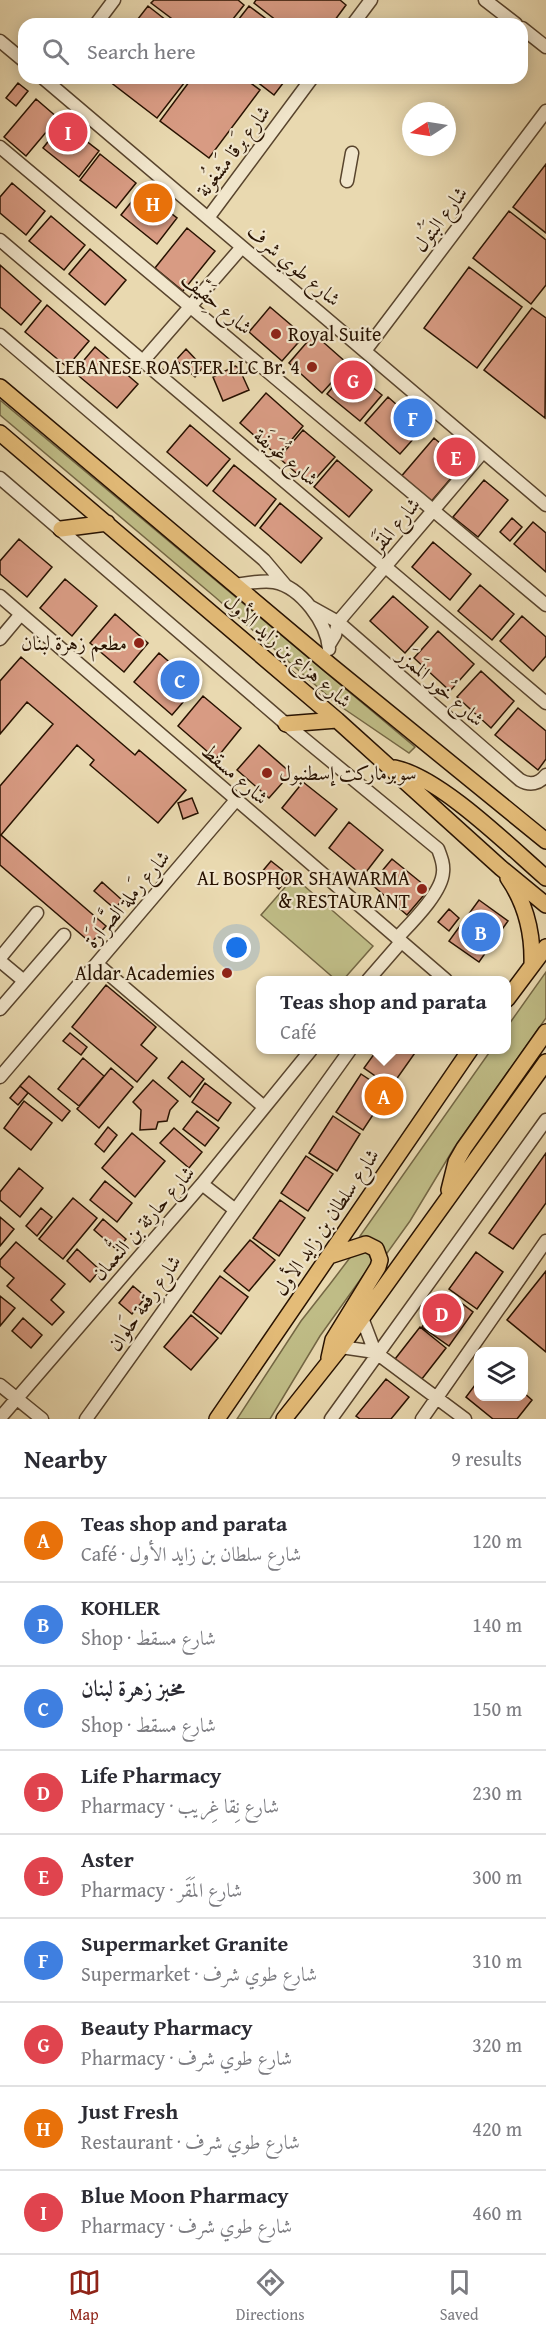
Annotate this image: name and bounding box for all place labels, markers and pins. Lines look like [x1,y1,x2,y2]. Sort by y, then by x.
pin: I [48,110,88,154]
pin: H [134,180,172,226]
place label: Royal Suite [288,319,382,348]
marker: Royal Suite [269,327,283,341]
place label: LEBANESE ROASTER LLC Br. 4 [55,352,300,381]
pin: G [334,358,372,403]
marker: LEBANESE ROASTER LLC Br. 4 [305,360,319,374]
pin: F [394,396,432,440]
pin: E [436,434,476,480]
place label: مطعم زهرة لبنان [21,628,127,662]
marker: مطعم زهرة لبنان [132,636,146,650]
pin: C [160,658,200,702]
place label: سوبرماركت إسطنبول [279,758,417,787]
marker: سوبرماركت إسطنبول [260,766,274,780]
place label: AL BOSPHOR SHAWARMA & RESTAURANT [197,863,410,915]
marker: AL BOSPHOR SHAWARMA & RESTAURANT [415,882,429,896]
pin: B [462,910,500,954]
place label: Aldar Academies [75,958,215,987]
marker: Aldar Academies [220,966,234,980]
pin: A [364,1074,404,1118]
pin: D [422,1290,462,1336]

